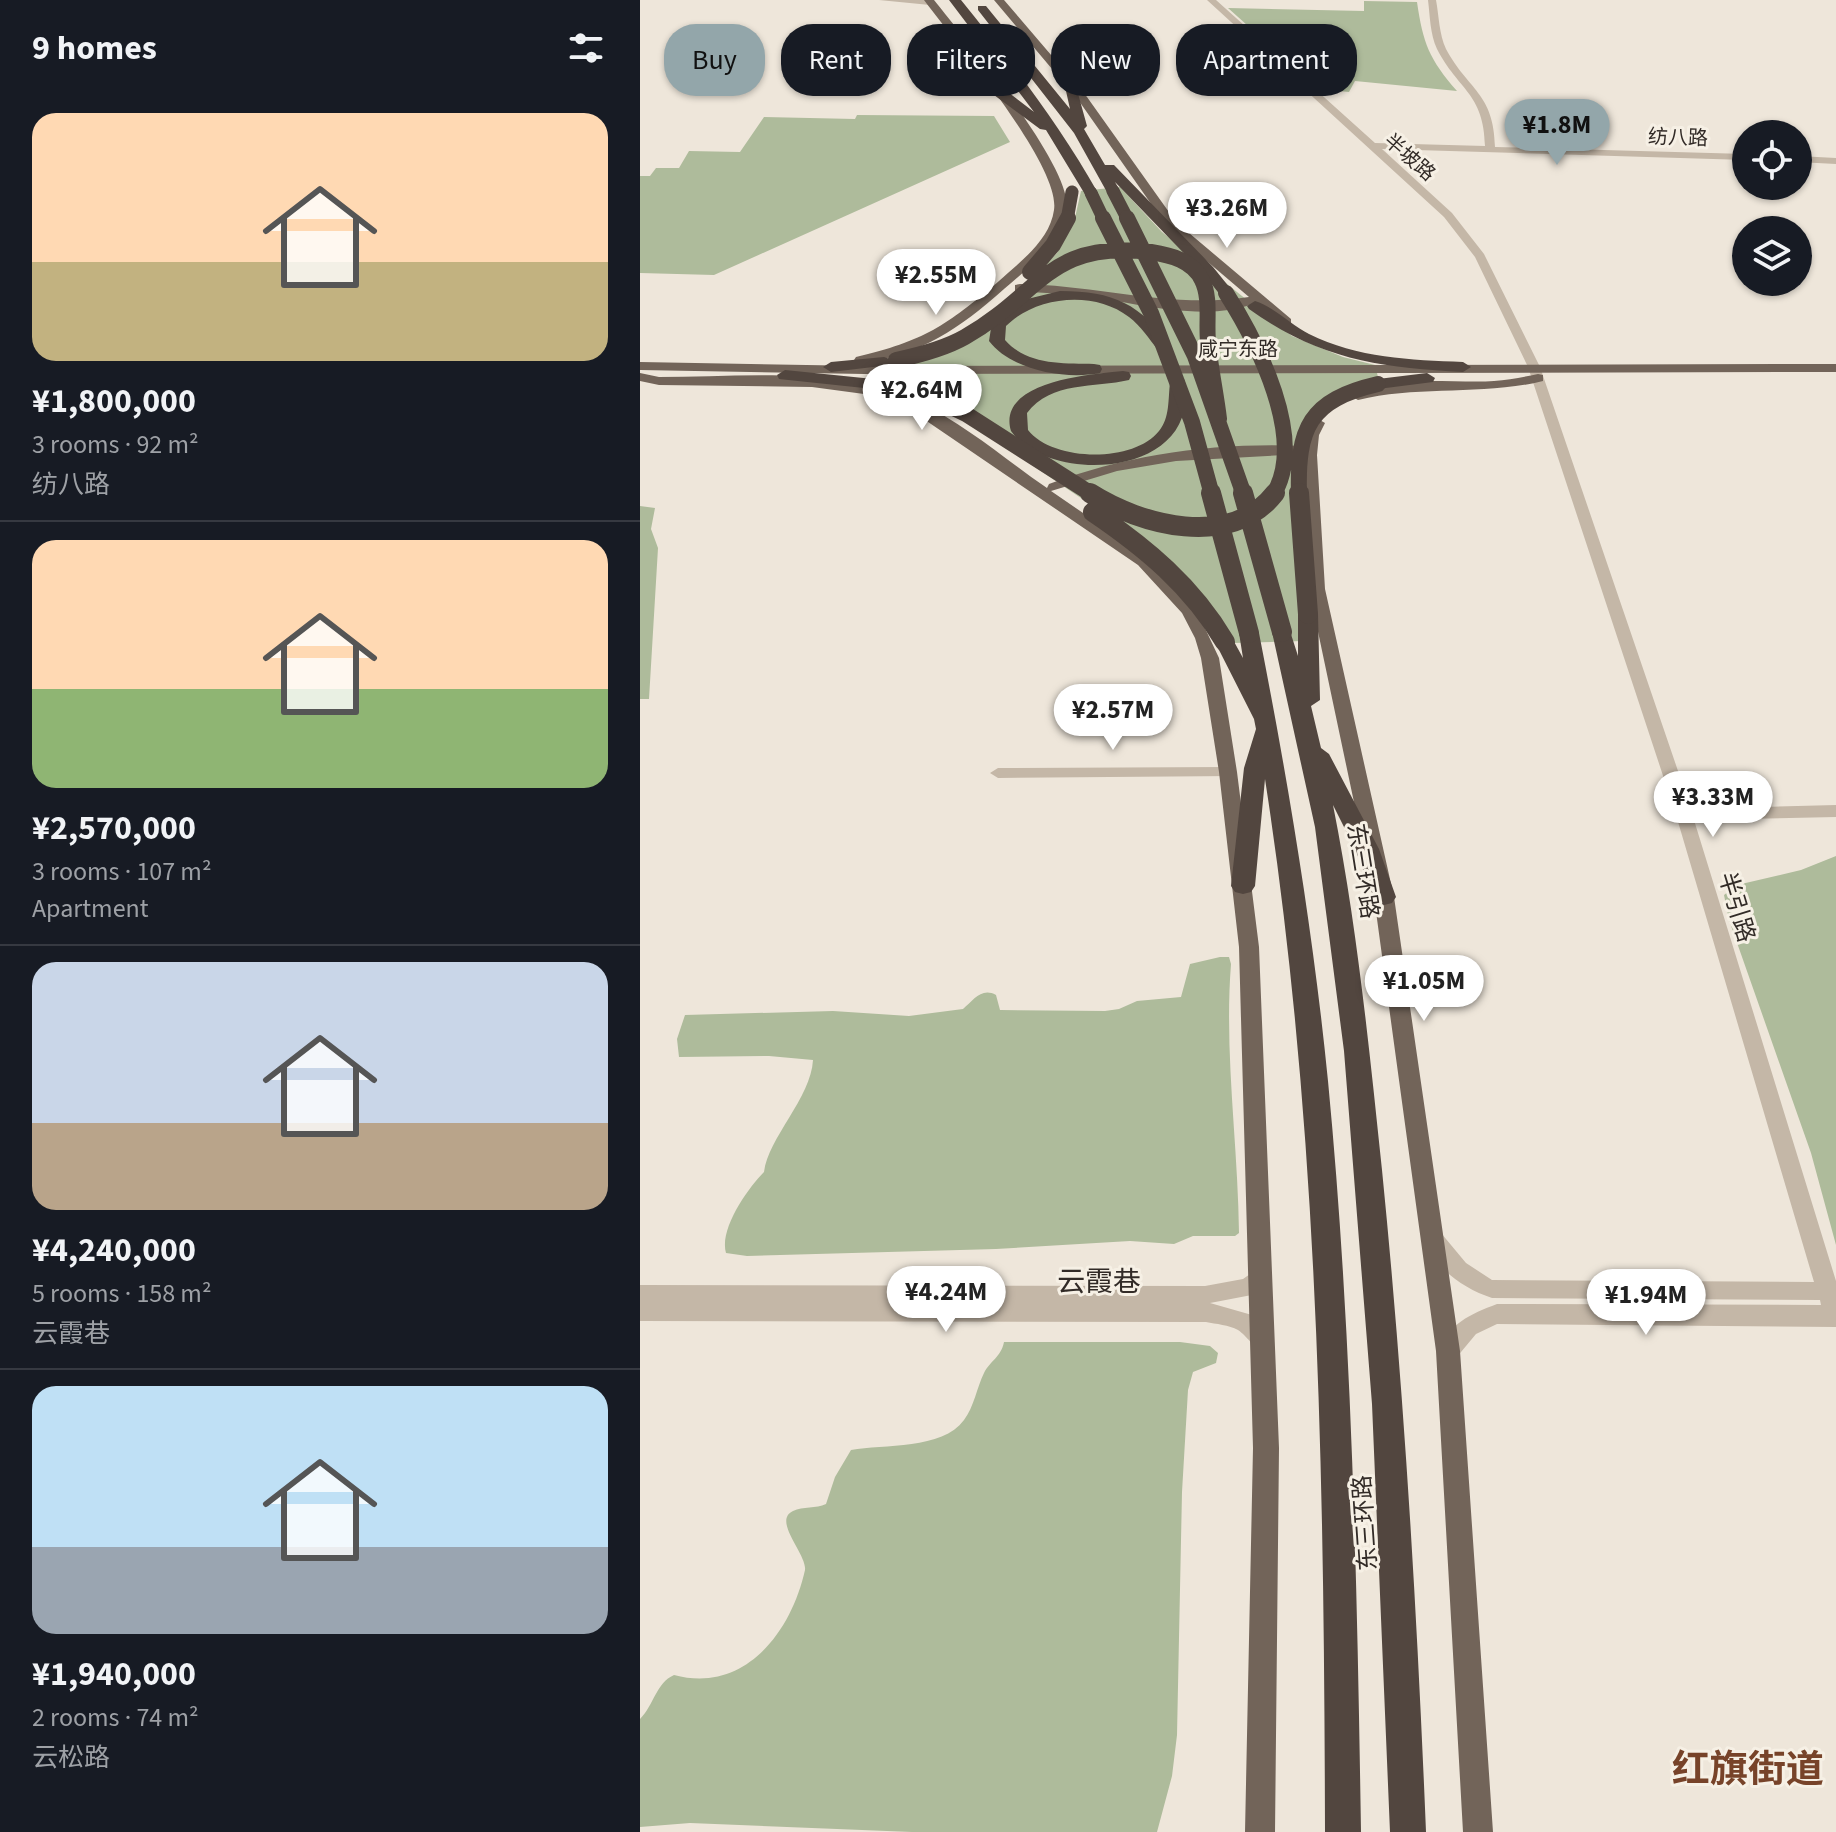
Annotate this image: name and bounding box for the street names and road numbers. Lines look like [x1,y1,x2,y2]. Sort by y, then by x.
street label: 纺八路 [1647,123,1708,153]
street label: 半坡路 [1378,128,1441,188]
street label: 咸宁东路 [1198,336,1278,364]
street label: 东三环路 [1338,821,1387,921]
street label: 半引路 [1709,868,1764,947]
street label: 云霞巷 [1057,1262,1141,1302]
street label: 东三环路 [1345,1474,1386,1572]

